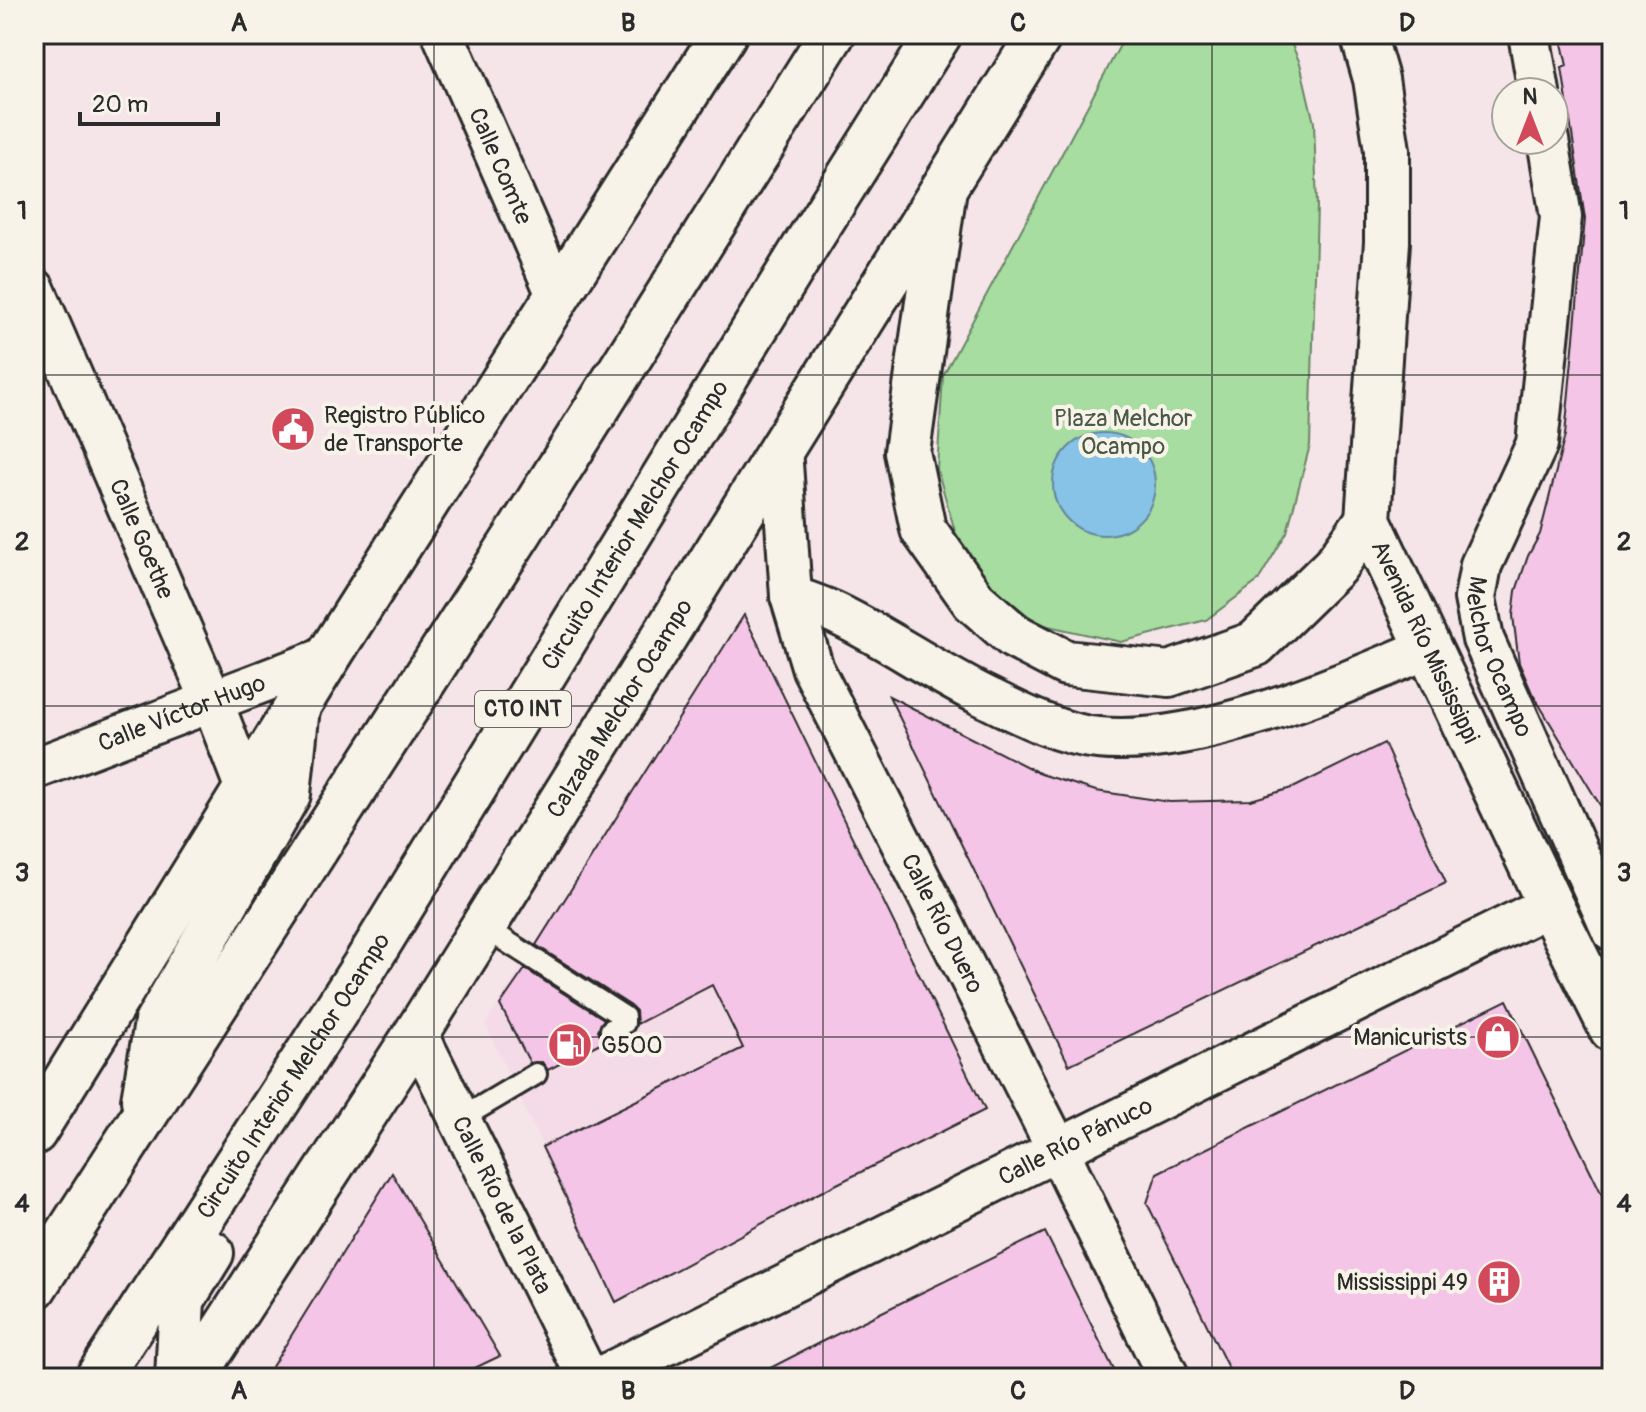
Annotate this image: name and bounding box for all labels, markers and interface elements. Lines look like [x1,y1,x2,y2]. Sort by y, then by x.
text: A [231,7,248,39]
text: B [621,7,635,39]
text: C [1010,7,1026,39]
text: D [1399,7,1415,39]
scale bar [80,76,218,126]
north arrow [1490,76,1570,156]
text: N [1523,83,1538,111]
text: 20 m [92,90,148,119]
street label: Calle Comte [463,103,539,229]
text: 1 [17,195,27,227]
text: 1 [1619,195,1629,227]
street label: Circuito Interior Melchor Ocampo [535,375,735,675]
place label: Registro Público de Transporte [324,401,485,458]
park label: Plaza Melchor Ocampo [1054,404,1193,461]
public building icon: Registro Público de Transporte [269,405,317,453]
street label: Calle Goethe [103,474,181,603]
text: 2 [15,526,29,558]
text: 2 [1617,526,1631,558]
street label: Avenida Río Mississippi [1365,536,1486,748]
street label: Melchor Ocampo [1460,574,1539,741]
street label: Calzada Melchor Ocampo [540,593,699,823]
street label: Calle Víctor Hugo [94,668,269,758]
road number: CTO INT [475,691,571,727]
street label: Calle Río Duero [895,849,990,998]
text: 3 [15,857,29,889]
text: 3 [1617,857,1631,889]
street label: Circuito Interior Melchor Ocampo [191,927,396,1224]
shop icon: Manicurists [1474,1013,1522,1061]
fuel station icon: G500 [546,1021,594,1069]
place label: Manicurists [1353,1023,1467,1052]
place label: G500 [601,1031,663,1060]
street label: Calle Río Pánuco [993,1091,1157,1192]
street label: Calle Río de la Plata [446,1111,558,1299]
text: 4 [14,1188,30,1220]
text: 4 [1616,1188,1632,1220]
building icon: Mississippi 49 [1475,1258,1523,1306]
place label: Mississippi 49 [1337,1268,1468,1297]
text: A [231,1375,248,1407]
text: B [621,1375,635,1407]
text: C [1010,1375,1026,1407]
text: D [1399,1375,1415,1407]

